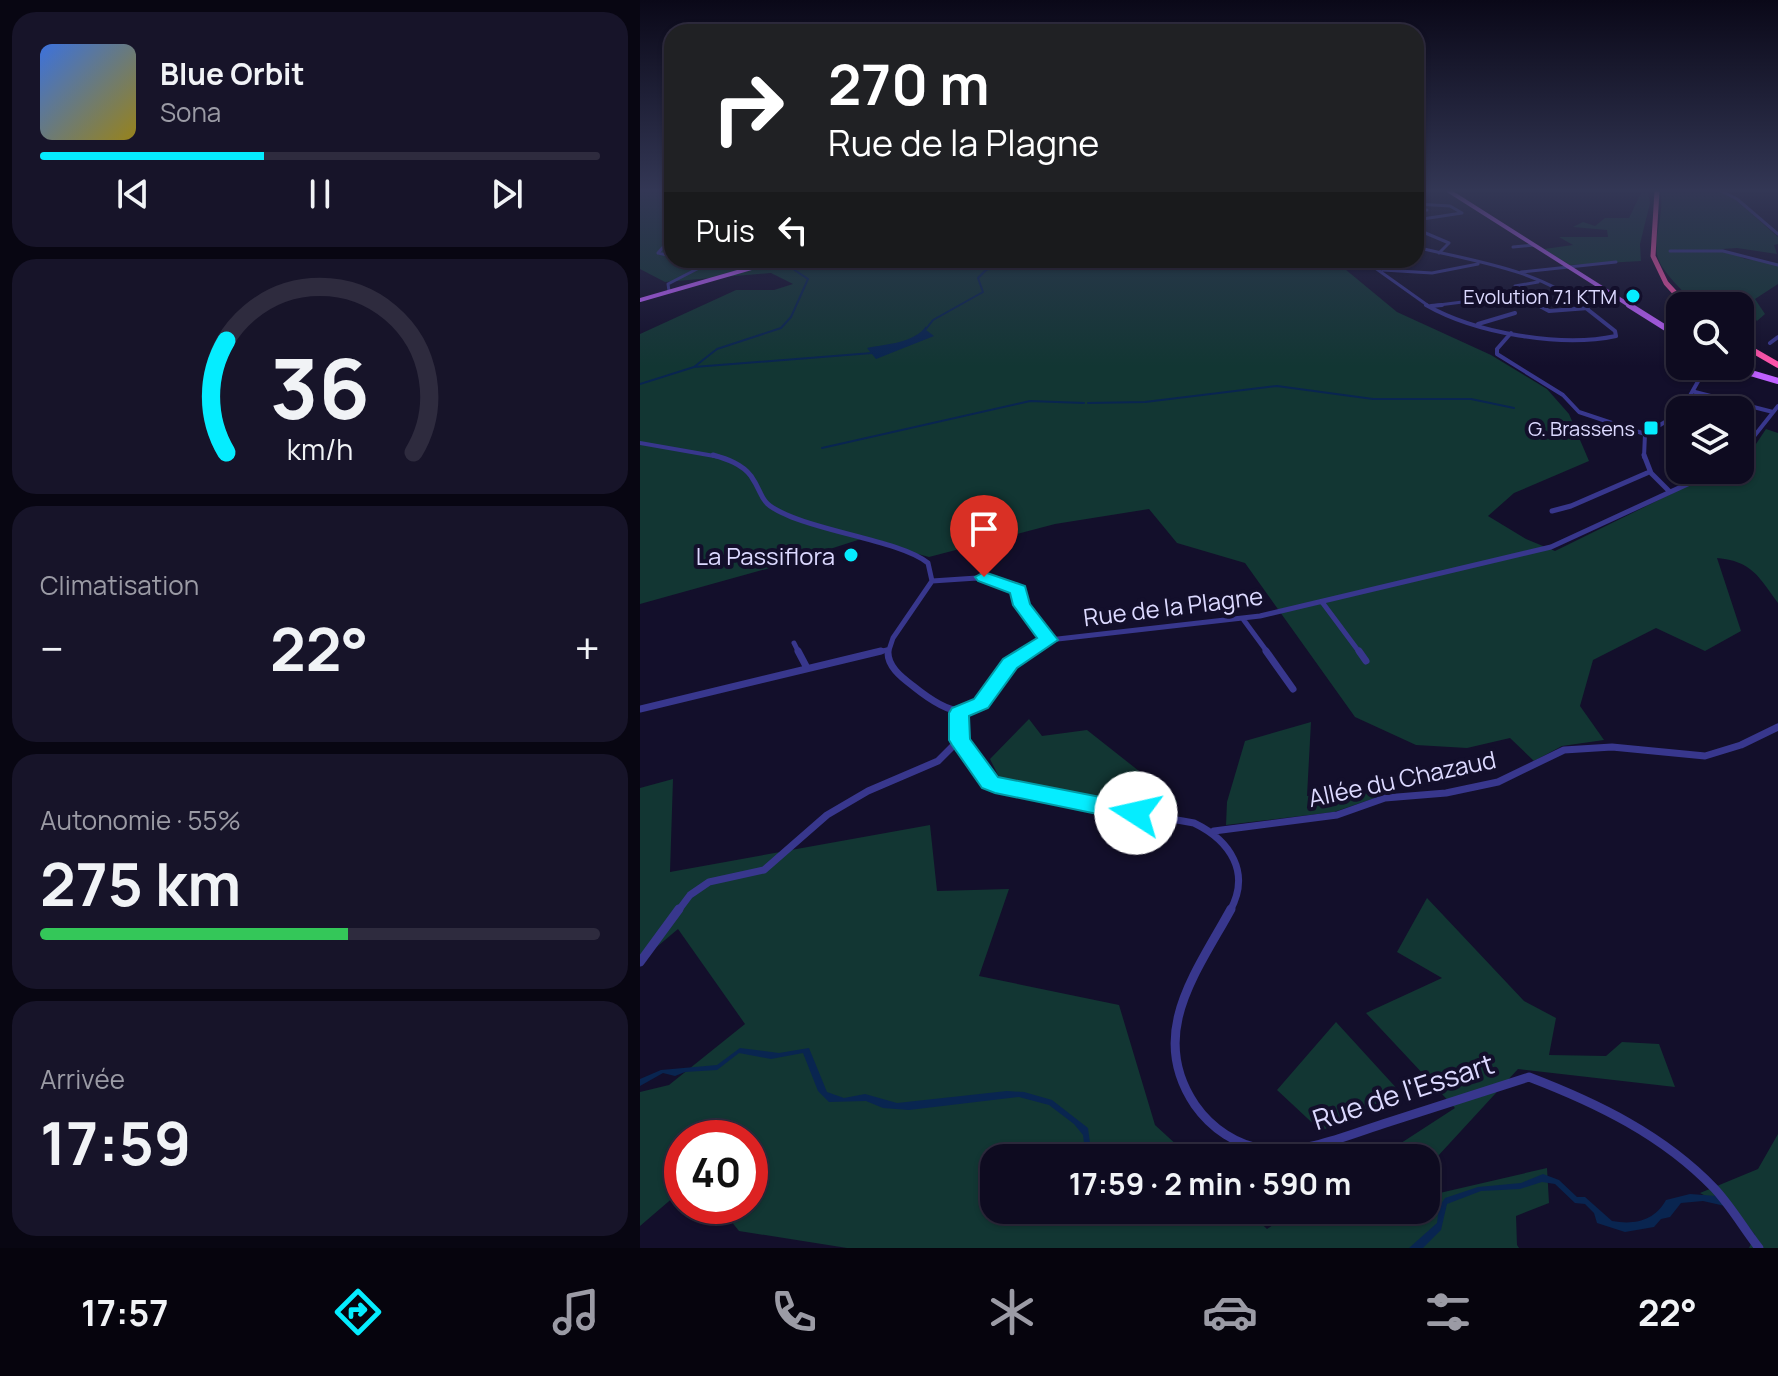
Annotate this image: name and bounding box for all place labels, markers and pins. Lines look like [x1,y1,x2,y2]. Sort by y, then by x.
place label: Evolution 7.1 KTM [1463,283,1617,310]
marker: Evolution 7.1 KTM [1624,287,1642,305]
place label: G. Brassens [1528,415,1635,442]
marker: G. Brassens [1642,419,1660,437]
pin [950,495,1018,577]
place label: La Passiflora [696,539,835,572]
marker: La Passiflora [842,546,860,564]

